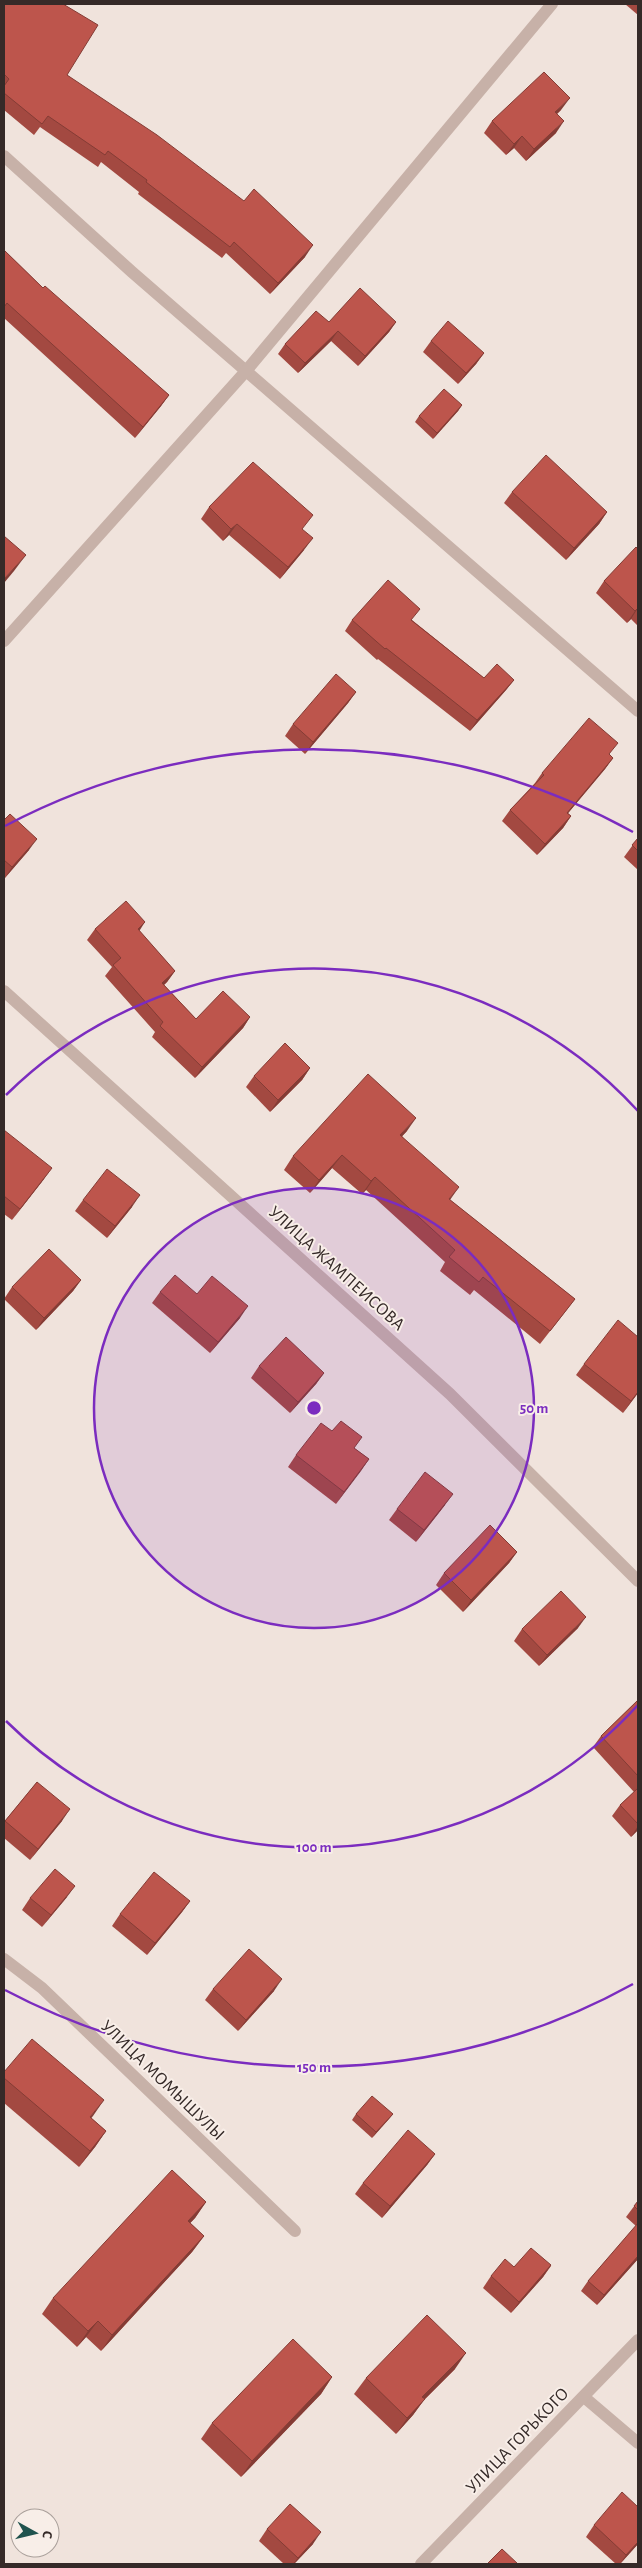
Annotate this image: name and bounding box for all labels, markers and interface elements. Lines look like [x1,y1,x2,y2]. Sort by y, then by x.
street label: УЛИЦА ЖАМПЕИСОВА [265,1203,408,1335]
centre of rings [305,1399,323,1417]
text: 50 m [520,1401,548,1416]
text: 100 m [296,1840,332,1855]
street label: УЛИЦА МОМЫШУЛЫ [97,2017,228,2144]
text: 150 m [297,2060,331,2075]
street label: УЛИЦА ГОРЬКОГО [463,2384,572,2497]
north arrow [10,2508,60,2558]
text: С [39,2530,54,2540]

